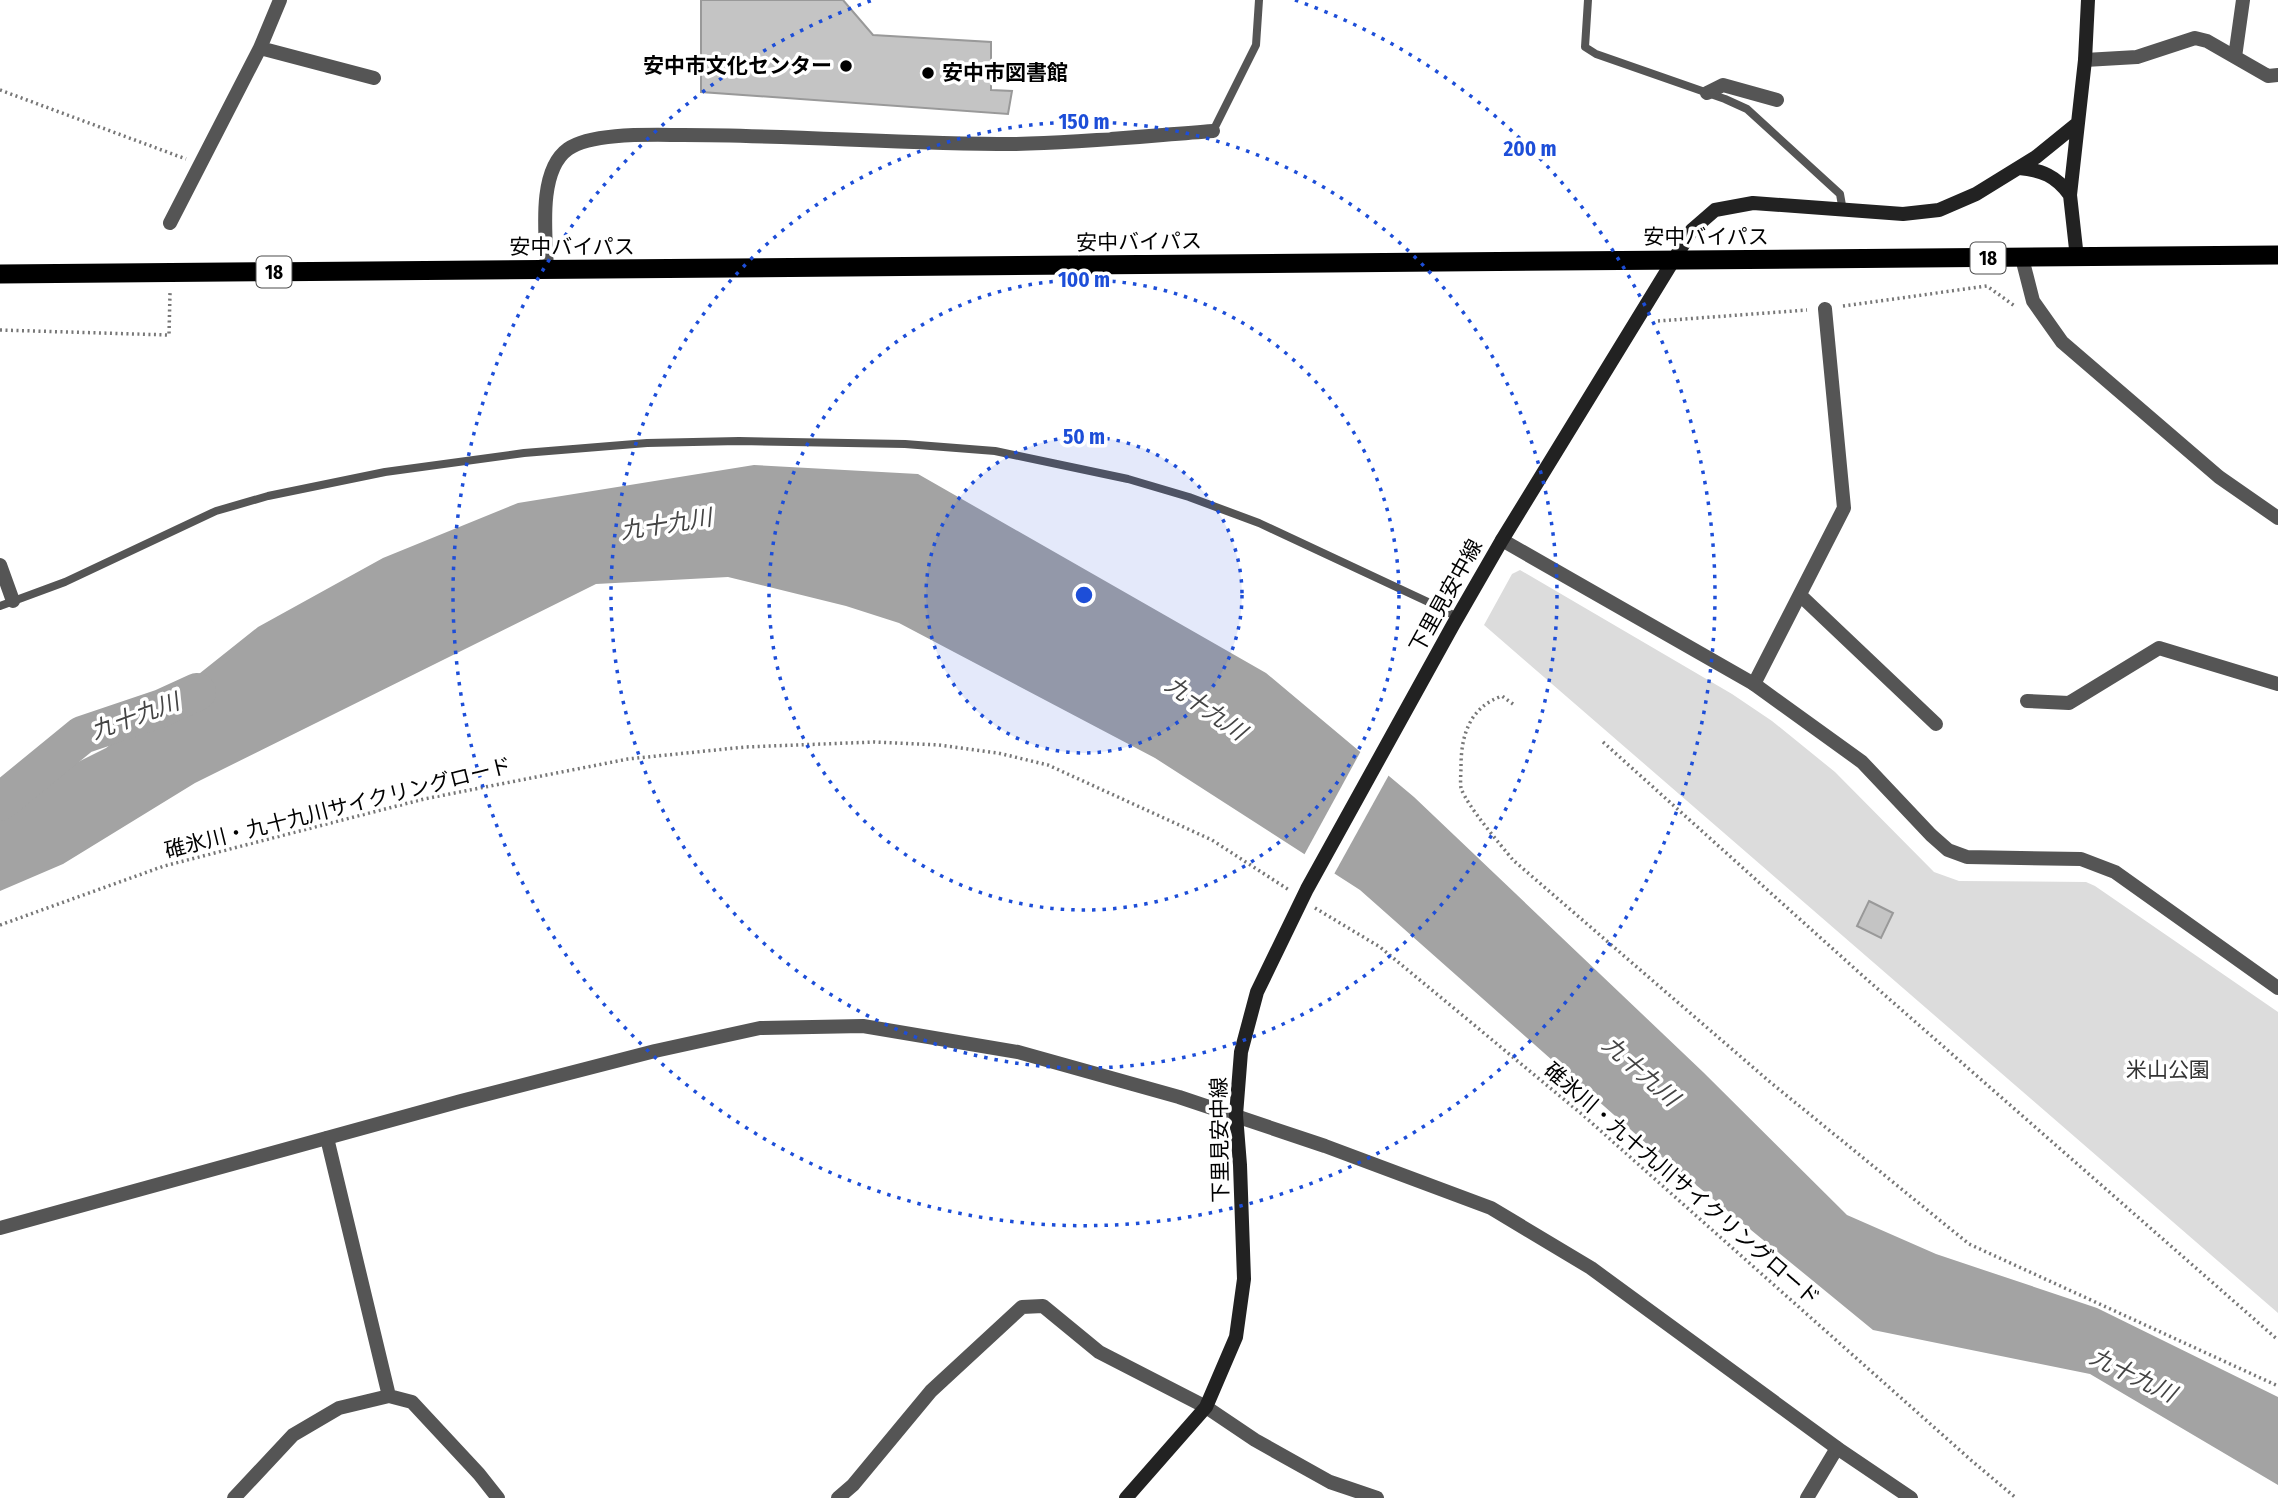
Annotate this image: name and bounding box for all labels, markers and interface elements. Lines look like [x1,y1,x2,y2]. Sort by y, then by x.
place label: 安中市文化センター [643,53,832,79]
marker: 安中市文化センター [838,58,854,74]
place label: 安中市図書館 [942,60,1068,86]
marker: 安中市図書館 [920,65,936,81]
text: 150 m [1058,109,1110,135]
text: 200 m [1502,136,1557,162]
street label: 安中バイパス [1643,224,1769,250]
street label: 安中バイパス [1076,228,1202,256]
street label: 安中バイパス [509,234,635,260]
road number: 18 [1970,242,2006,274]
road number: 18 [256,256,292,288]
text: 100 m [1058,267,1110,293]
text: 50 m [1063,424,1105,450]
water label: 九十九川 [618,503,717,545]
street label: 下里見安中線 [1404,535,1488,657]
centre of rings [1072,583,1096,607]
water label: 九十九川 [1160,670,1254,748]
water label: 九十九川 [87,686,186,745]
street label: 碓氷川・九十九川サイクリングロード [162,752,514,864]
water label: 九十九川 [1597,1030,1687,1114]
street label: 碓氷川・九十九川サイクリングロード [1539,1057,1825,1311]
park label: 米山公園 [2126,1057,2210,1083]
street label: 下里見安中線 [1206,1077,1234,1203]
water label: 九十九川 [2086,1342,2183,1409]

